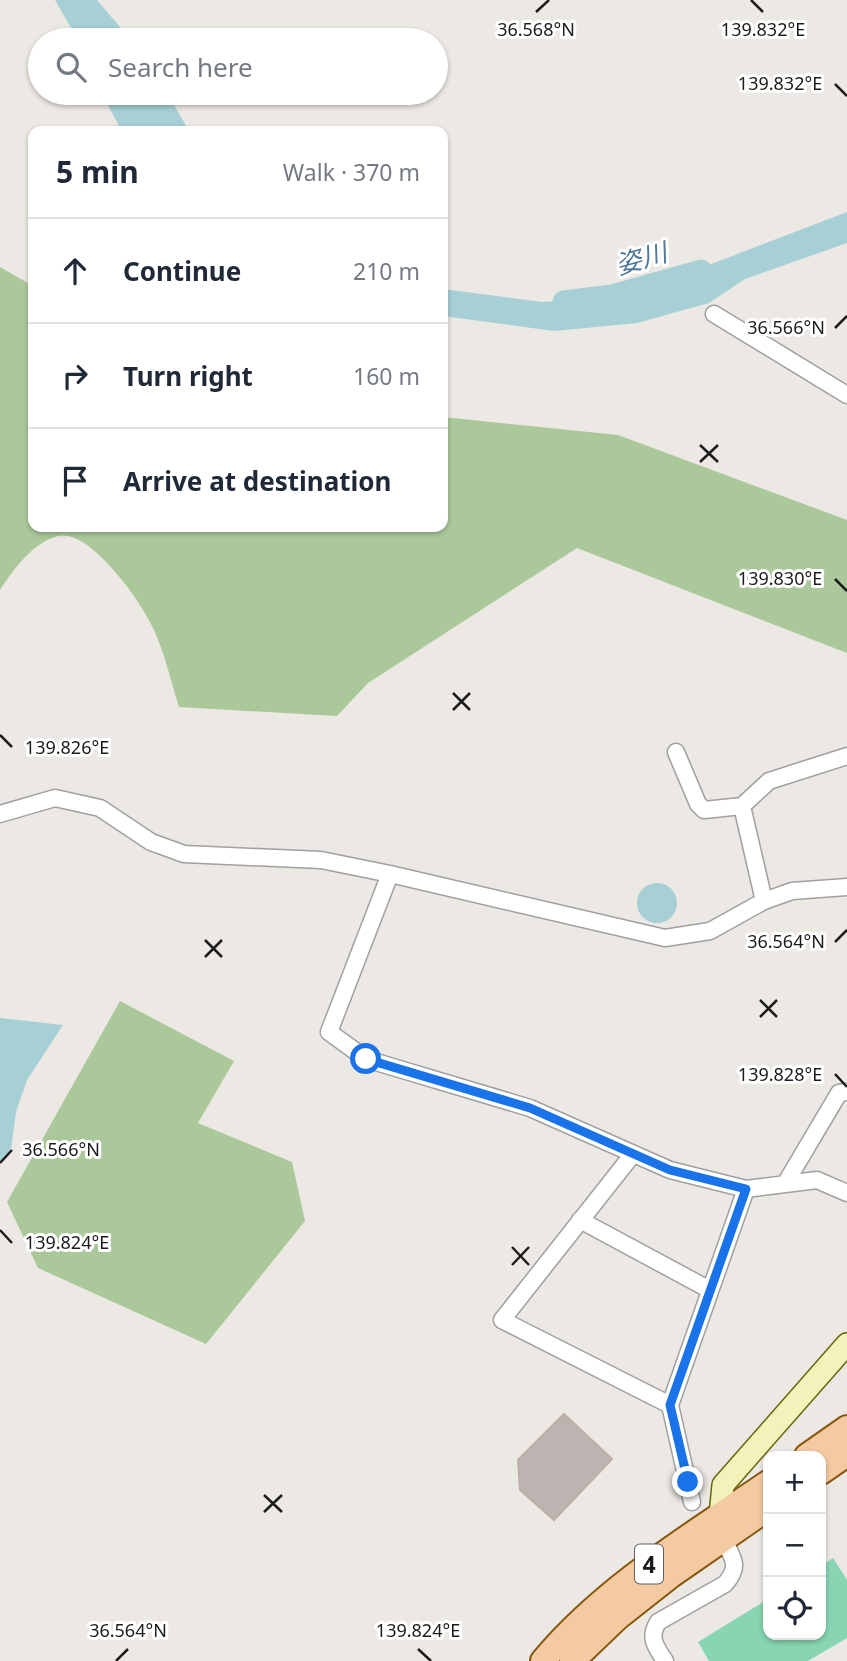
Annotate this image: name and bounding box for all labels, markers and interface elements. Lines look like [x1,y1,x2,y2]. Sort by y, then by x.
text: 36.568°N [497,17,575,41]
text: 139.832°E [721,17,805,41]
search box [28,28,448,105]
icon: search [52,48,90,86]
text: Search here [108,49,253,85]
text: 139.832°E [738,71,822,95]
text: 5 min [56,151,139,192]
text: Walk · 370 m [283,156,420,188]
water label: 姿川 [611,233,674,282]
icon: ahead [56,252,94,290]
text: Continue [123,253,241,289]
text: 210 m [353,255,420,287]
text: 36.566°N [747,315,825,339]
icon: right [56,357,94,395]
text: Turn right [123,358,253,394]
text: 160 m [353,360,420,392]
icon: arrive [56,462,94,500]
text: Arrive at destination [123,463,392,499]
text: 139.830°E [738,566,822,590]
text: 139.826°E [25,735,109,759]
text: 36.564°N [747,929,825,953]
route start [350,1043,381,1074]
text: 139.828°E [738,1062,822,1086]
text: 36.566°N [22,1137,100,1161]
text: 139.824°E [25,1230,109,1254]
map controls [763,1451,826,1640]
button: + [763,1451,826,1514]
route end [672,1466,703,1497]
button: − [763,1514,826,1577]
road number: 4 [635,1544,663,1583]
button: locate [763,1577,826,1640]
text: 36.564°N [89,1618,167,1642]
text: 139.824°E [376,1618,460,1642]

